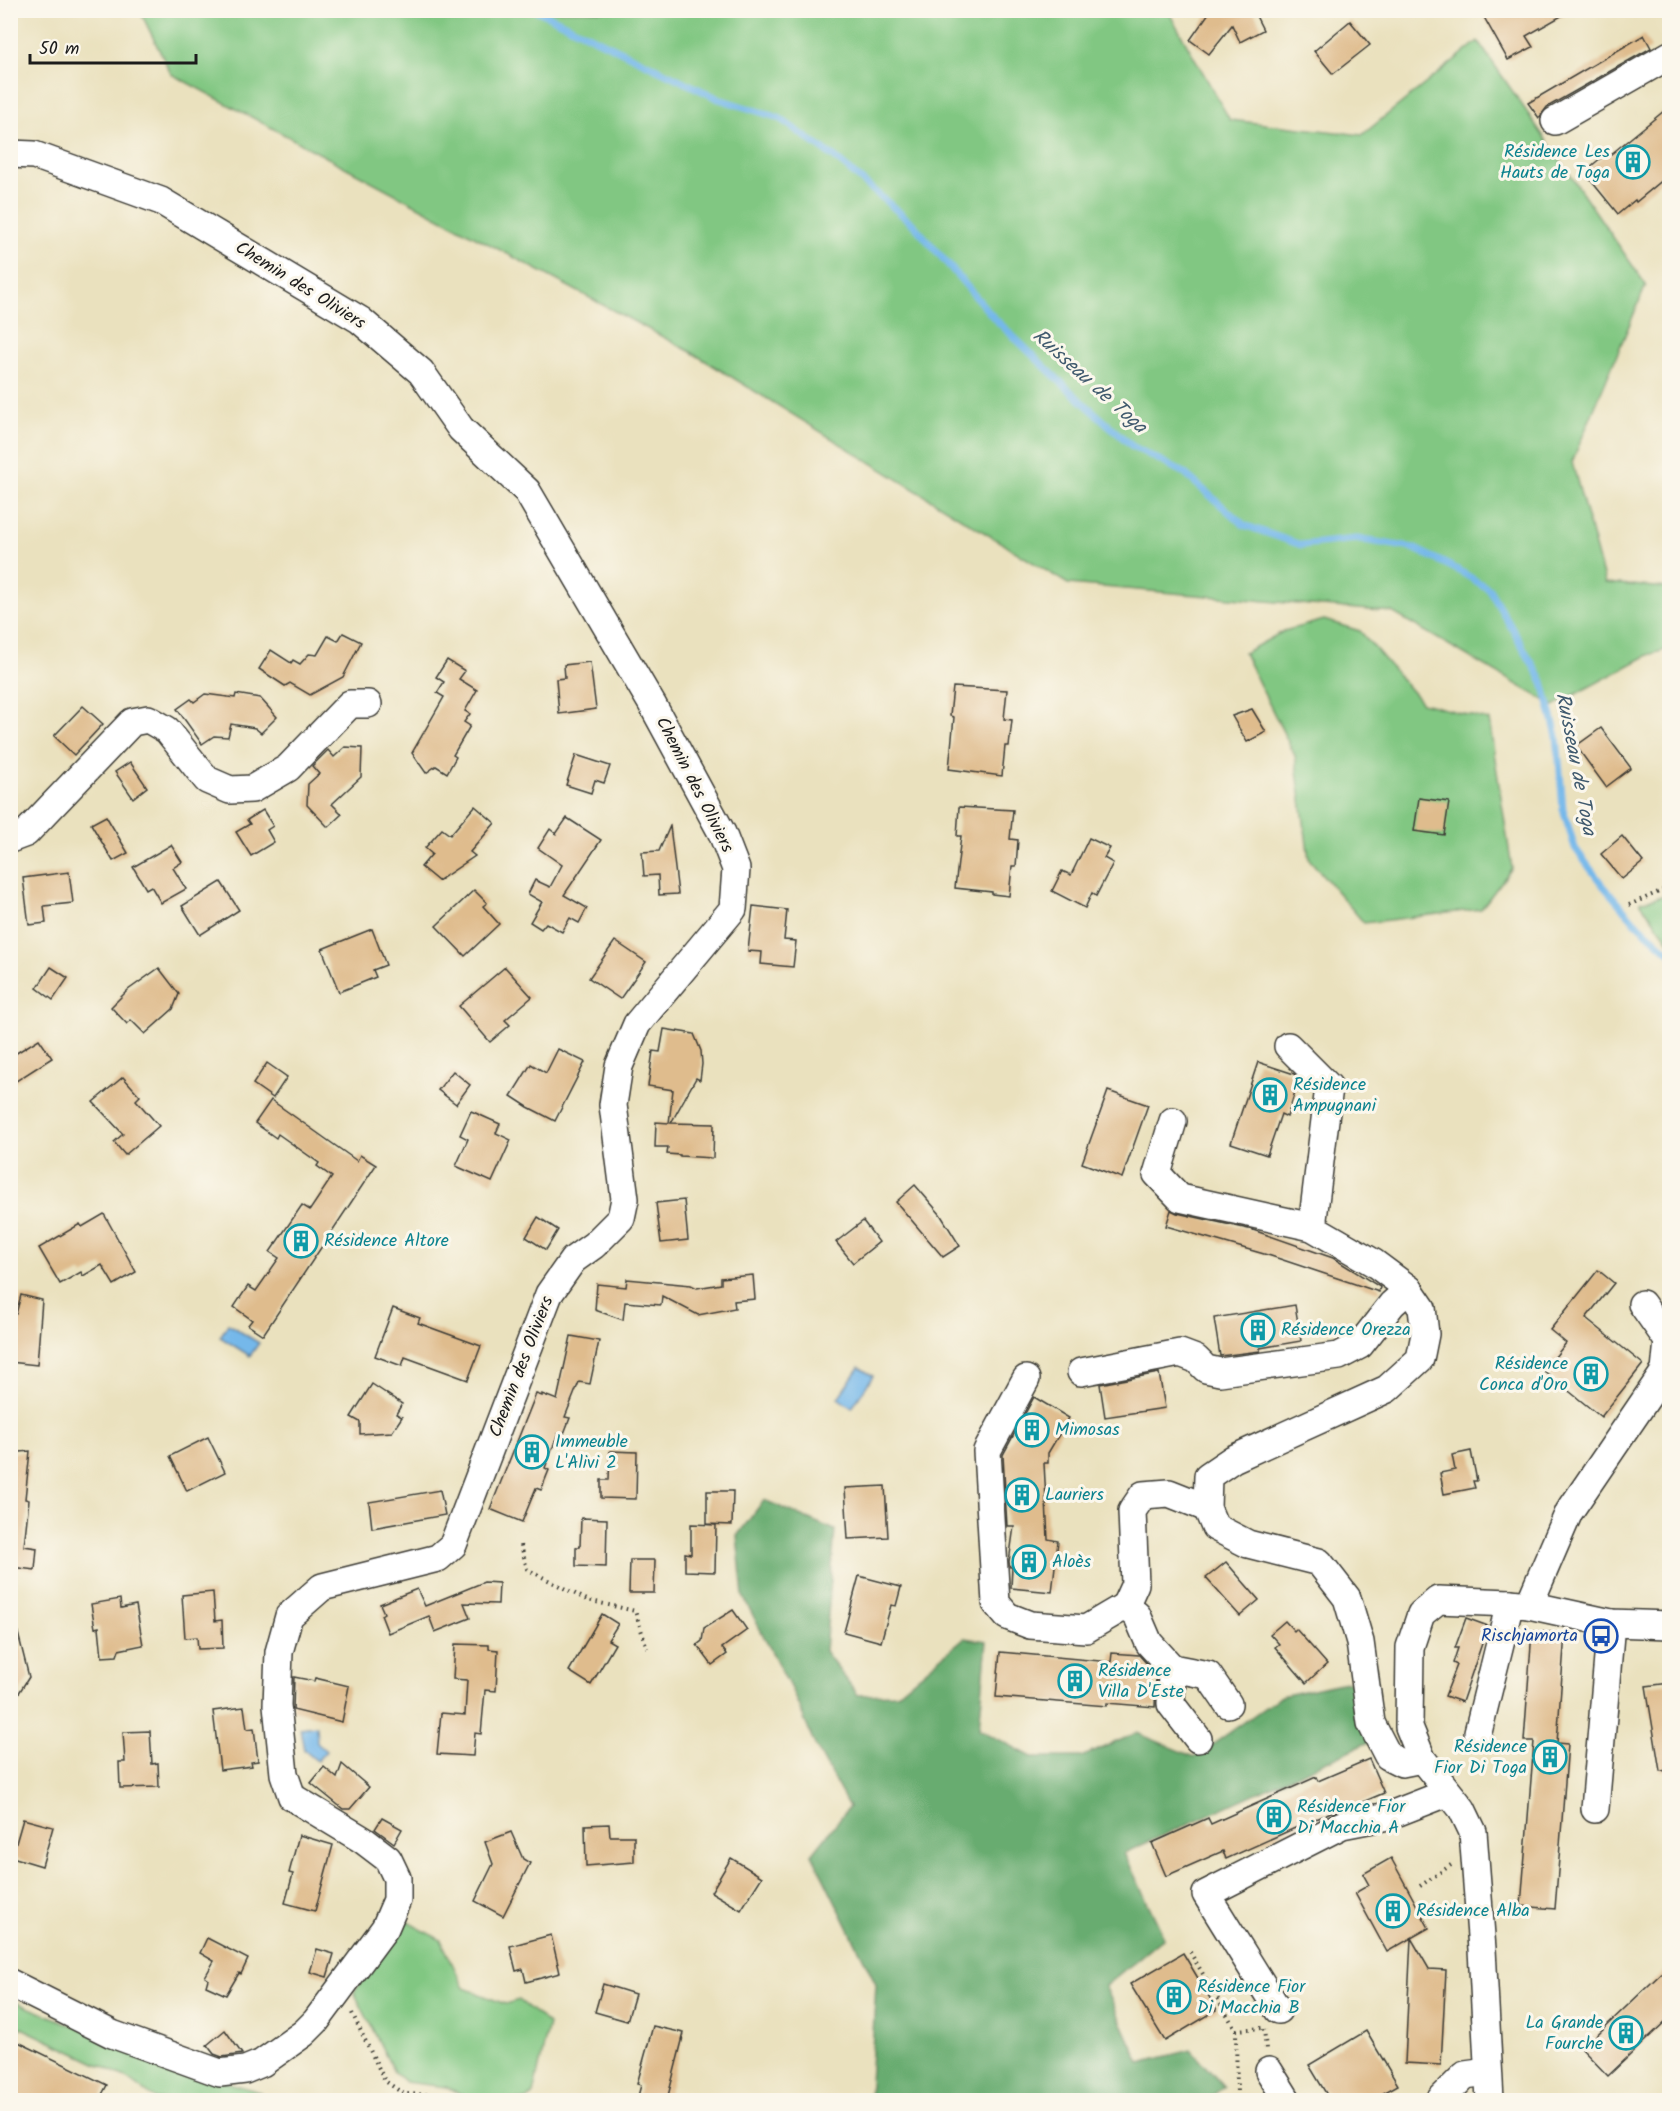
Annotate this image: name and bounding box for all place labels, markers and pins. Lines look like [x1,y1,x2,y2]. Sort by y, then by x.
place label: Résidence Les Hauts de Toga [1500,138,1610,188]
building icon: Résidence Les Hauts de Toga [1615,144,1651,180]
place label: Résidence Ampugnani [1293,1071,1377,1121]
building icon: Résidence Ampugnani [1252,1077,1288,1113]
building icon: Résidence Altore [283,1223,319,1259]
place label: Résidence Altore [324,1227,449,1256]
building icon: Résidence Orezza [1240,1312,1276,1348]
place label: Résidence Orezza [1281,1316,1411,1345]
place label: Résidence Conca d'Oro [1479,1350,1568,1400]
building icon: Résidence Conca d'Oro [1573,1356,1609,1392]
building icon: Mimosas [1014,1412,1050,1448]
place label: Mimosas [1055,1416,1120,1445]
place label: Immeuble L'Alivi 2 [555,1428,628,1478]
building icon: Immeuble L'Alivi 2 [514,1434,550,1470]
building icon: Lauriers [1004,1477,1040,1513]
place label: Lauriers [1045,1481,1104,1510]
building icon: Aloès [1011,1544,1047,1580]
place label: Aloès [1052,1548,1091,1577]
bus stop icon: Rischjamorta [1583,1618,1619,1654]
place label: Rischjamorta [1481,1622,1578,1651]
place label: Résidence Villa D'Este [1098,1657,1184,1707]
building icon: Résidence Villa D'Este [1057,1663,1093,1699]
place label: Résidence Fior Di Toga [1434,1733,1527,1783]
building icon: Résidence Fior Di Toga [1532,1739,1568,1775]
place label: Résidence Fior Di Macchia A [1297,1793,1406,1843]
building icon: Résidence Fior Di Macchia A [1256,1799,1292,1835]
building icon: Résidence Alba [1375,1893,1411,1929]
place label: Résidence Alba [1416,1897,1530,1926]
place label: Résidence Fior Di Macchia B [1197,1973,1306,2023]
building icon: Résidence Fior Di Macchia B [1156,1979,1192,2015]
place label: La Grande Fourche [1525,2009,1603,2059]
building icon: La Grande Fourche [1608,2015,1644,2051]

